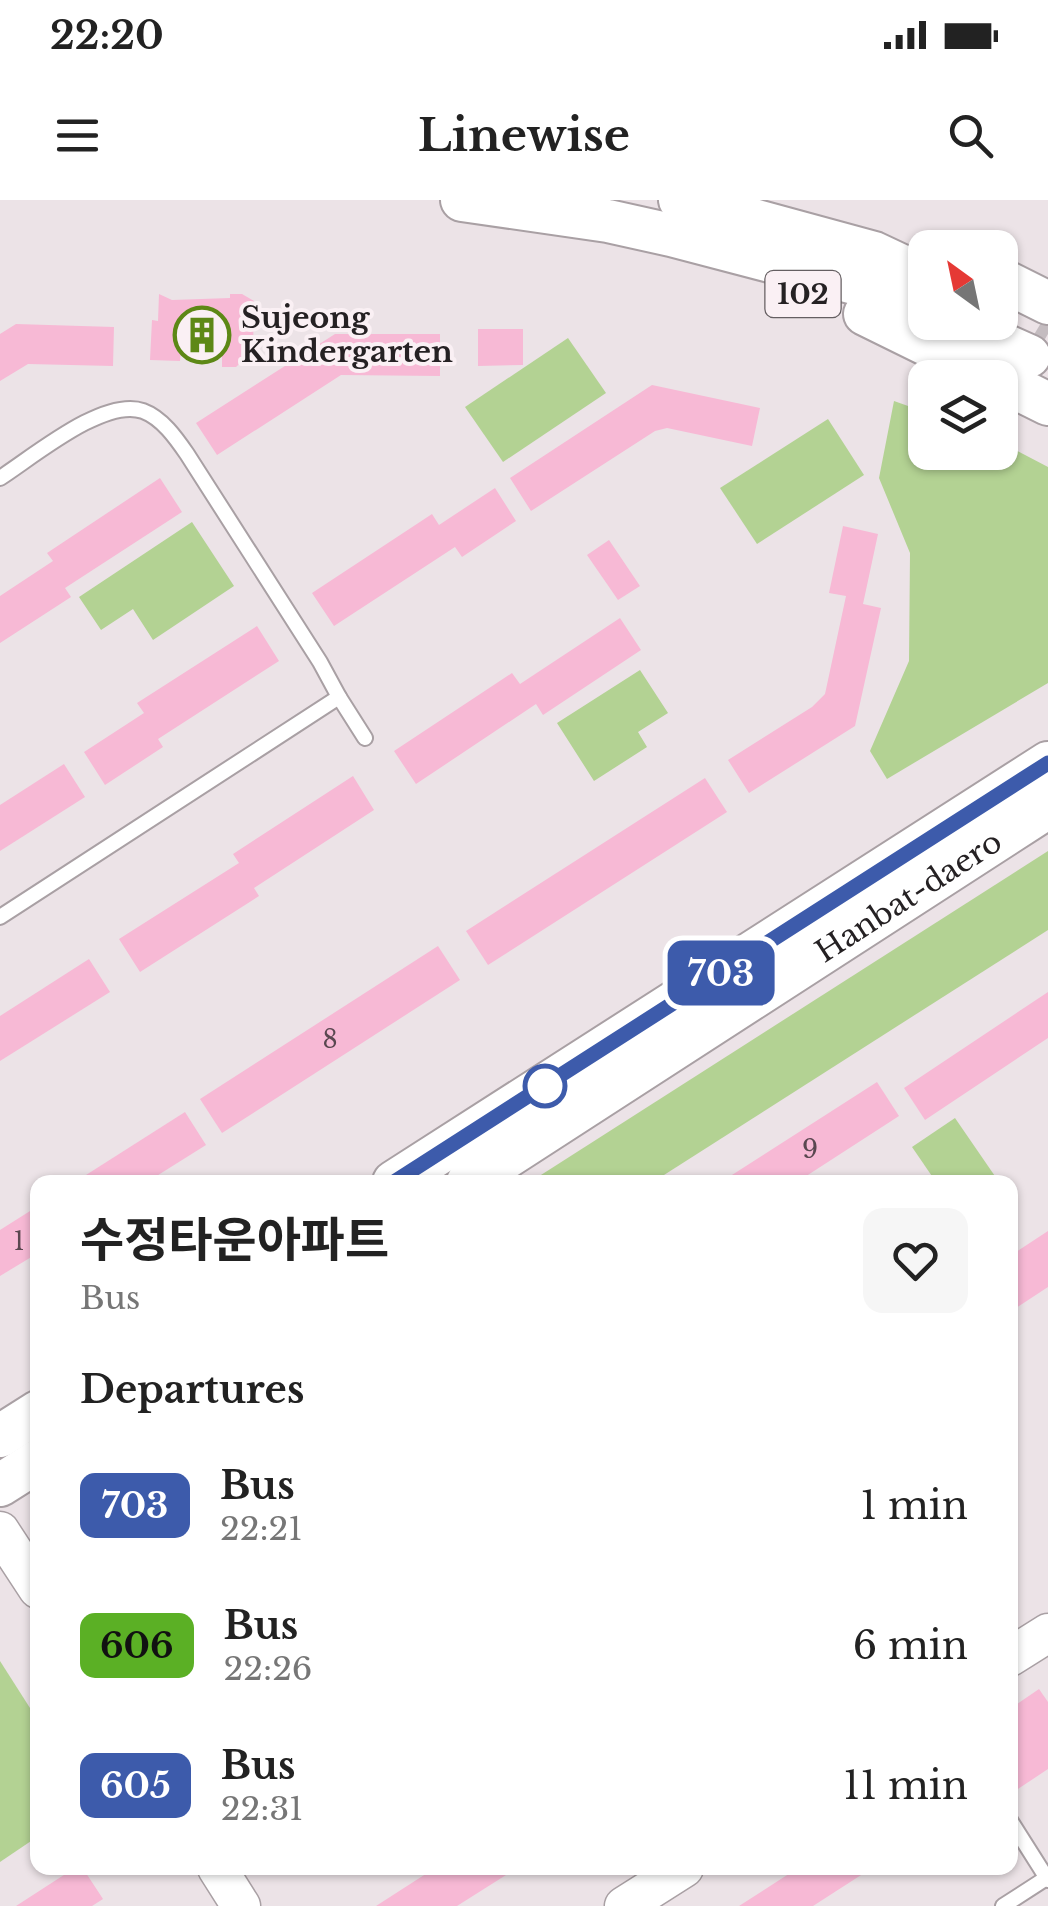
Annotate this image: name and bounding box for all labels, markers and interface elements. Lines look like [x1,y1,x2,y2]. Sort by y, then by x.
text: 22:20 [50,12,164,59]
text: Linewise [418,107,630,163]
icon: menu [50,108,105,163]
icon: search [943,108,998,163]
north arrow [908,230,1018,340]
map controls [908,230,1018,470]
road number: 102 [766,271,840,317]
place label: Sujeong Kindergarten [241,299,453,370]
building icon: Sujeong Kindergarten [172,305,232,365]
button: layers [908,360,1018,470]
street label: Hanbat-daero [809,823,1009,970]
line badge: 703 [664,940,778,1006]
text: 703 [688,952,754,995]
house number: 8 [322,1024,338,1055]
unlabelled marker [524,1065,566,1107]
house number: 9 [802,1134,818,1165]
button: heart [863,1208,968,1313]
text: 수정타운아파트 [80,1210,389,1270]
house number: 1 [13,1226,25,1257]
text: Bus [80,1278,140,1318]
text: Departures [80,1366,304,1413]
text: Bus [220,1462,295,1509]
text: 1 min [860,1482,968,1529]
text: 703 [102,1484,168,1527]
text: 22:21 [220,1509,303,1549]
text: Bus [224,1602,298,1649]
text: 6 min [853,1622,968,1669]
text: 606 [100,1624,174,1667]
text: 22:26 [224,1649,312,1689]
text: Bus [221,1742,296,1789]
text: 11 min [843,1762,968,1809]
text: 605 [100,1764,171,1807]
text: 22:31 [221,1789,303,1829]

